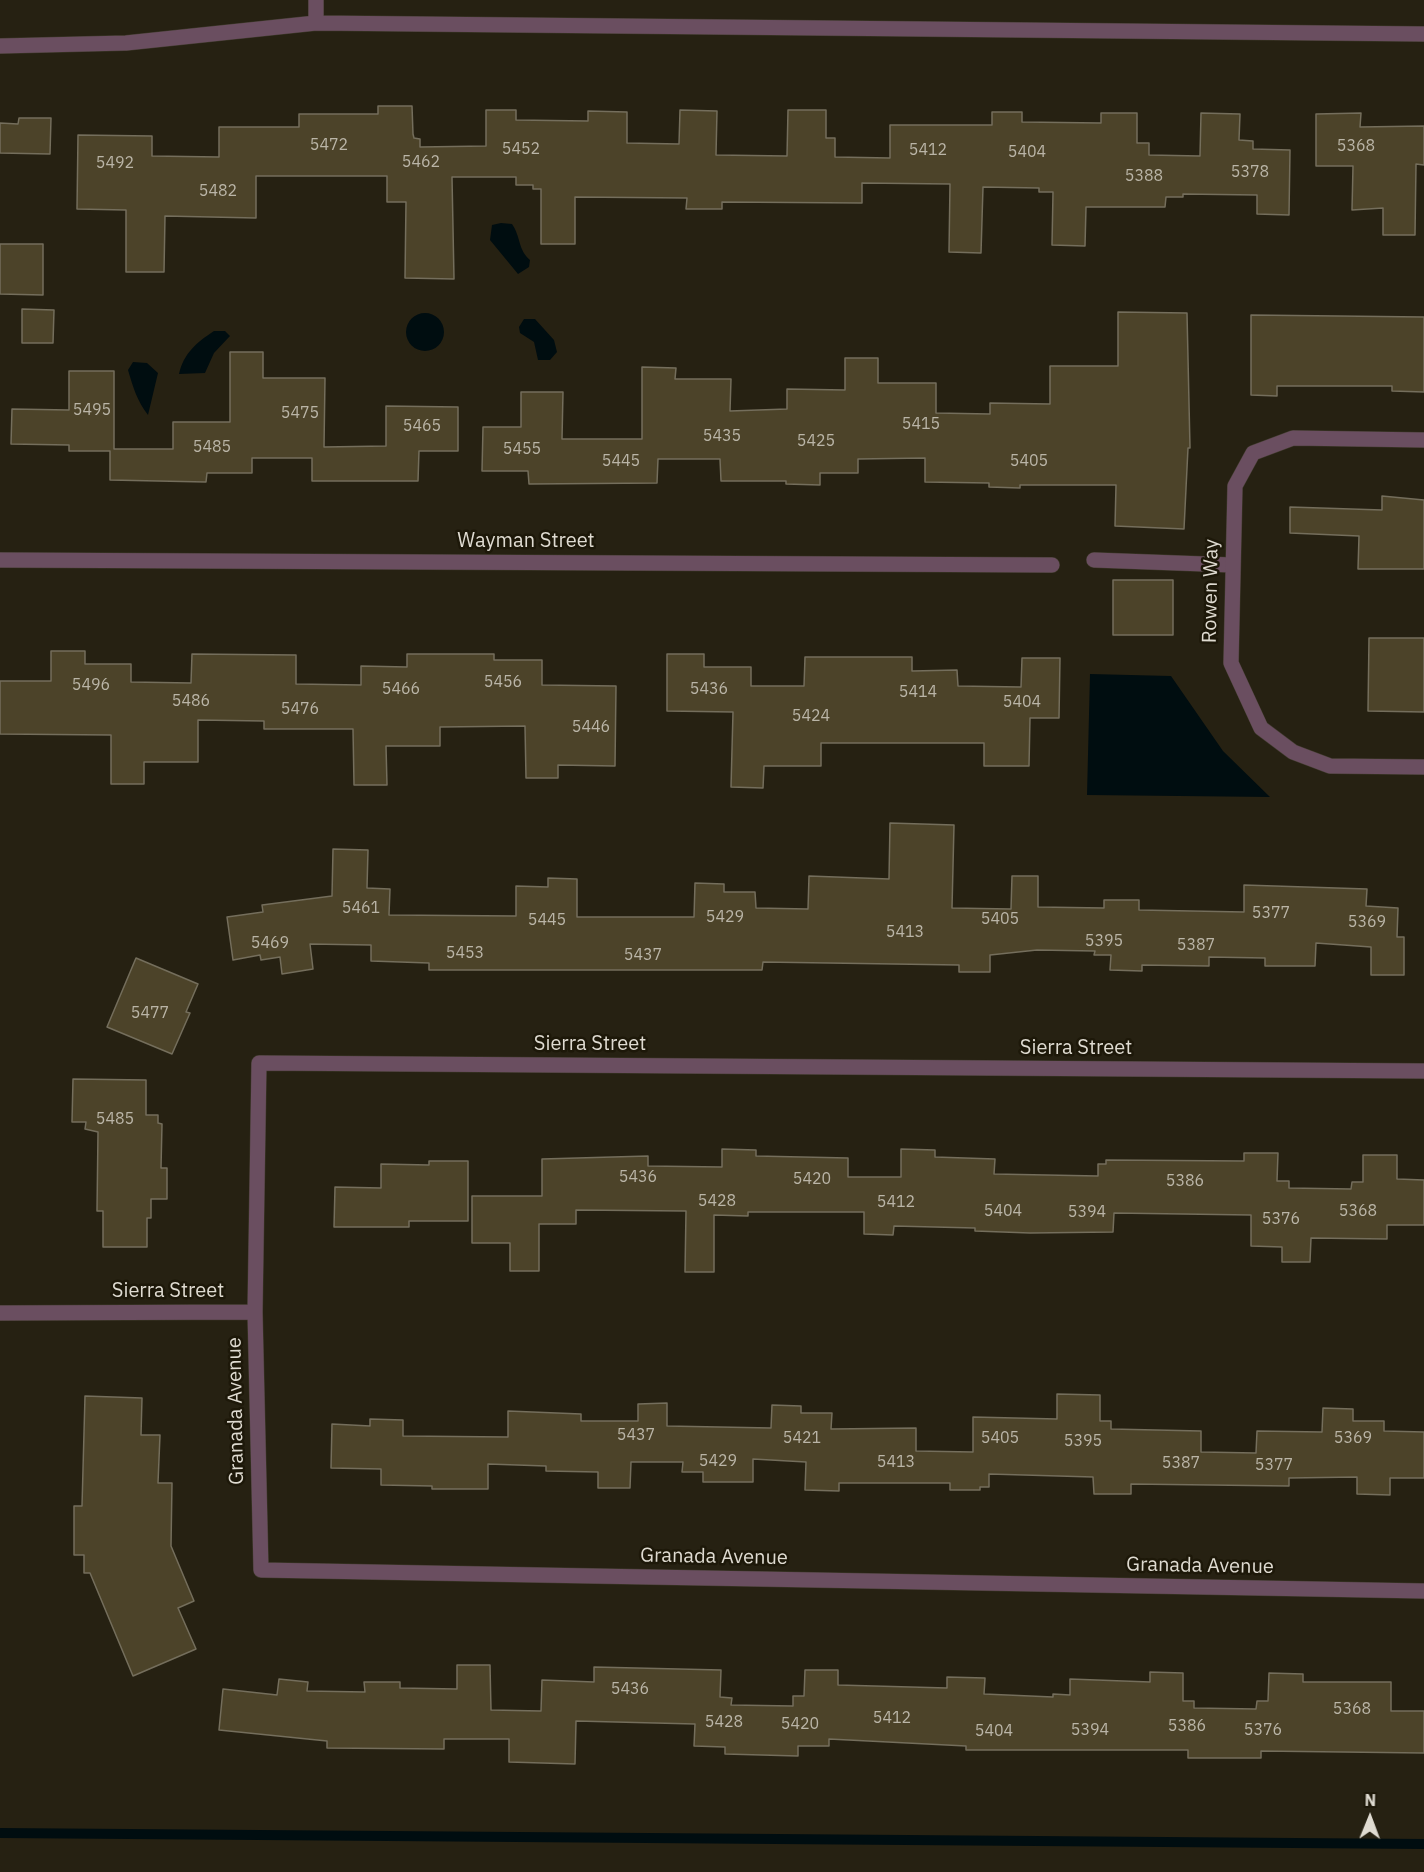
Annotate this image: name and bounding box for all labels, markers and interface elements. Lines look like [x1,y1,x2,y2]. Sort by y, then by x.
house number: 5472 [310,135,348,155]
house number: 5368 [1337,136,1375,156]
house number: 5452 [502,139,540,159]
house number: 5412 [909,140,947,160]
house number: 5404 [1008,142,1046,162]
house number: 5462 [402,152,440,172]
house number: 5492 [96,153,134,173]
house number: 5378 [1231,162,1269,182]
house number: 5388 [1125,166,1163,186]
house number: 5482 [199,181,237,201]
house number: 5495 [73,400,111,420]
house number: 5475 [281,403,319,423]
house number: 5415 [902,414,940,434]
house number: 5465 [403,416,441,436]
house number: 5435 [703,426,741,446]
house number: 5425 [797,431,835,451]
house number: 5485 [193,437,231,457]
house number: 5455 [503,439,541,459]
house number: 5445 [602,451,640,471]
house number: 5405 [1010,451,1048,471]
street label: Wayman Street [457,529,595,553]
street label: Rowen Way [1198,539,1224,643]
house number: 5456 [484,672,522,692]
house number: 5496 [72,675,110,695]
house number: 5466 [382,679,420,699]
house number: 5436 [690,679,728,699]
house number: 5414 [899,682,937,702]
house number: 5486 [172,691,210,711]
house number: 5404 [1003,692,1041,712]
house number: 5476 [281,699,319,719]
house number: 5424 [792,706,830,726]
house number: 5446 [572,717,610,737]
house number: 5461 [342,898,380,918]
house number: 5377 [1252,903,1290,923]
house number: 5429 [706,907,744,927]
house number: 5405 [981,909,1019,929]
house number: 5445 [528,910,566,930]
house number: 5369 [1348,912,1386,932]
house number: 5413 [886,922,924,942]
house number: 5395 [1085,931,1123,951]
house number: 5469 [251,933,289,953]
house number: 5387 [1177,935,1215,955]
house number: 5453 [446,943,484,963]
house number: 5437 [624,945,662,965]
house number: 5477 [131,1003,169,1023]
street label: Sierra Street [534,1032,646,1056]
street label: Sierra Street [1020,1036,1132,1060]
house number: 5485 [96,1109,134,1129]
house number: 5436 [619,1167,657,1187]
house number: 5420 [793,1169,831,1189]
house number: 5386 [1166,1171,1204,1191]
house number: 5428 [698,1191,736,1211]
house number: 5412 [877,1192,915,1212]
house number: 5404 [984,1201,1022,1221]
house number: 5368 [1339,1201,1377,1221]
house number: 5394 [1068,1202,1106,1222]
house number: 5376 [1262,1209,1300,1229]
street label: Sierra Street [112,1279,224,1303]
street label: Granada Avenue [223,1337,249,1485]
house number: 5437 [617,1425,655,1445]
house number: 5421 [783,1428,821,1448]
house number: 5405 [981,1428,1019,1448]
house number: 5369 [1334,1428,1372,1448]
house number: 5395 [1064,1431,1102,1451]
house number: 5429 [699,1451,737,1471]
house number: 5413 [877,1452,915,1472]
house number: 5387 [1162,1453,1200,1473]
house number: 5377 [1255,1455,1293,1475]
street label: Granada Avenue [640,1544,788,1570]
street label: Granada Avenue [1126,1553,1274,1579]
house number: 5436 [611,1679,649,1699]
house number: 5368 [1333,1699,1371,1719]
house number: 5412 [873,1708,911,1728]
house number: 5428 [705,1712,743,1732]
house number: 5420 [781,1714,819,1734]
house number: 5386 [1168,1716,1206,1736]
house number: 5394 [1071,1720,1109,1740]
house number: 5376 [1244,1720,1282,1740]
house number: 5404 [975,1721,1013,1741]
north arrow [1340,1788,1400,1848]
text: N [1364,1790,1376,1810]

